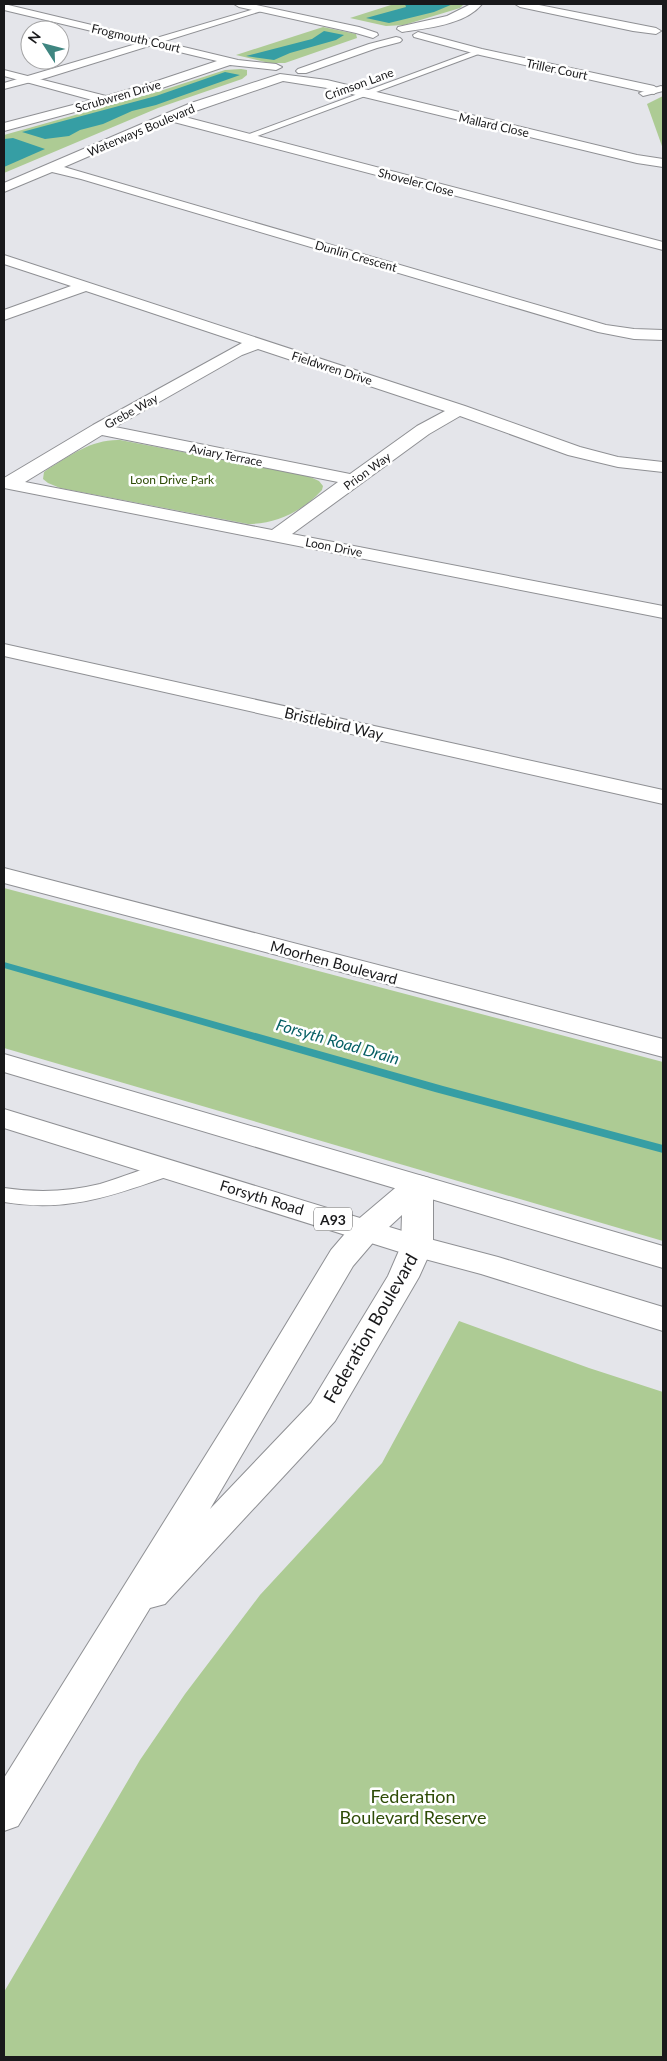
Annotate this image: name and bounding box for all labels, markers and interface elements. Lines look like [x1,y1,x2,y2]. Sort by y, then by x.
north arrow [20,20,70,70]
street label: Frogmouth Court [90,20,183,56]
text: N [24,28,44,46]
street label: Triller Court [525,55,590,83]
street label: Crimson Lane [323,65,395,103]
street label: Scrubwren Drive [74,77,162,115]
street label: Waterways Boulevard [85,101,197,159]
street label: Mallard Close [457,110,531,140]
street label: Shoveler Close [377,165,455,199]
street label: Dunlin Crescent [313,237,399,275]
street label: Fieldwren Drive [290,348,374,388]
street label: Grebe Way [102,390,161,432]
street label: Aviary Terrace [188,441,264,469]
street label: Prion Way [341,448,394,493]
park label: Loon Drive Park [130,472,215,487]
street label: Loon Drive [304,534,364,560]
street label: Bristlebird Way [283,703,385,743]
street label: Moorhen Boulevard [268,936,400,988]
water label: Forsyth Road Drain [274,1014,402,1068]
street label: Forsyth Road [218,1176,306,1218]
road number: A93 [314,1208,352,1230]
street label: Federation Boulevard [318,1249,422,1407]
park label: Federation Boulevard Reserve [340,1785,486,1828]

